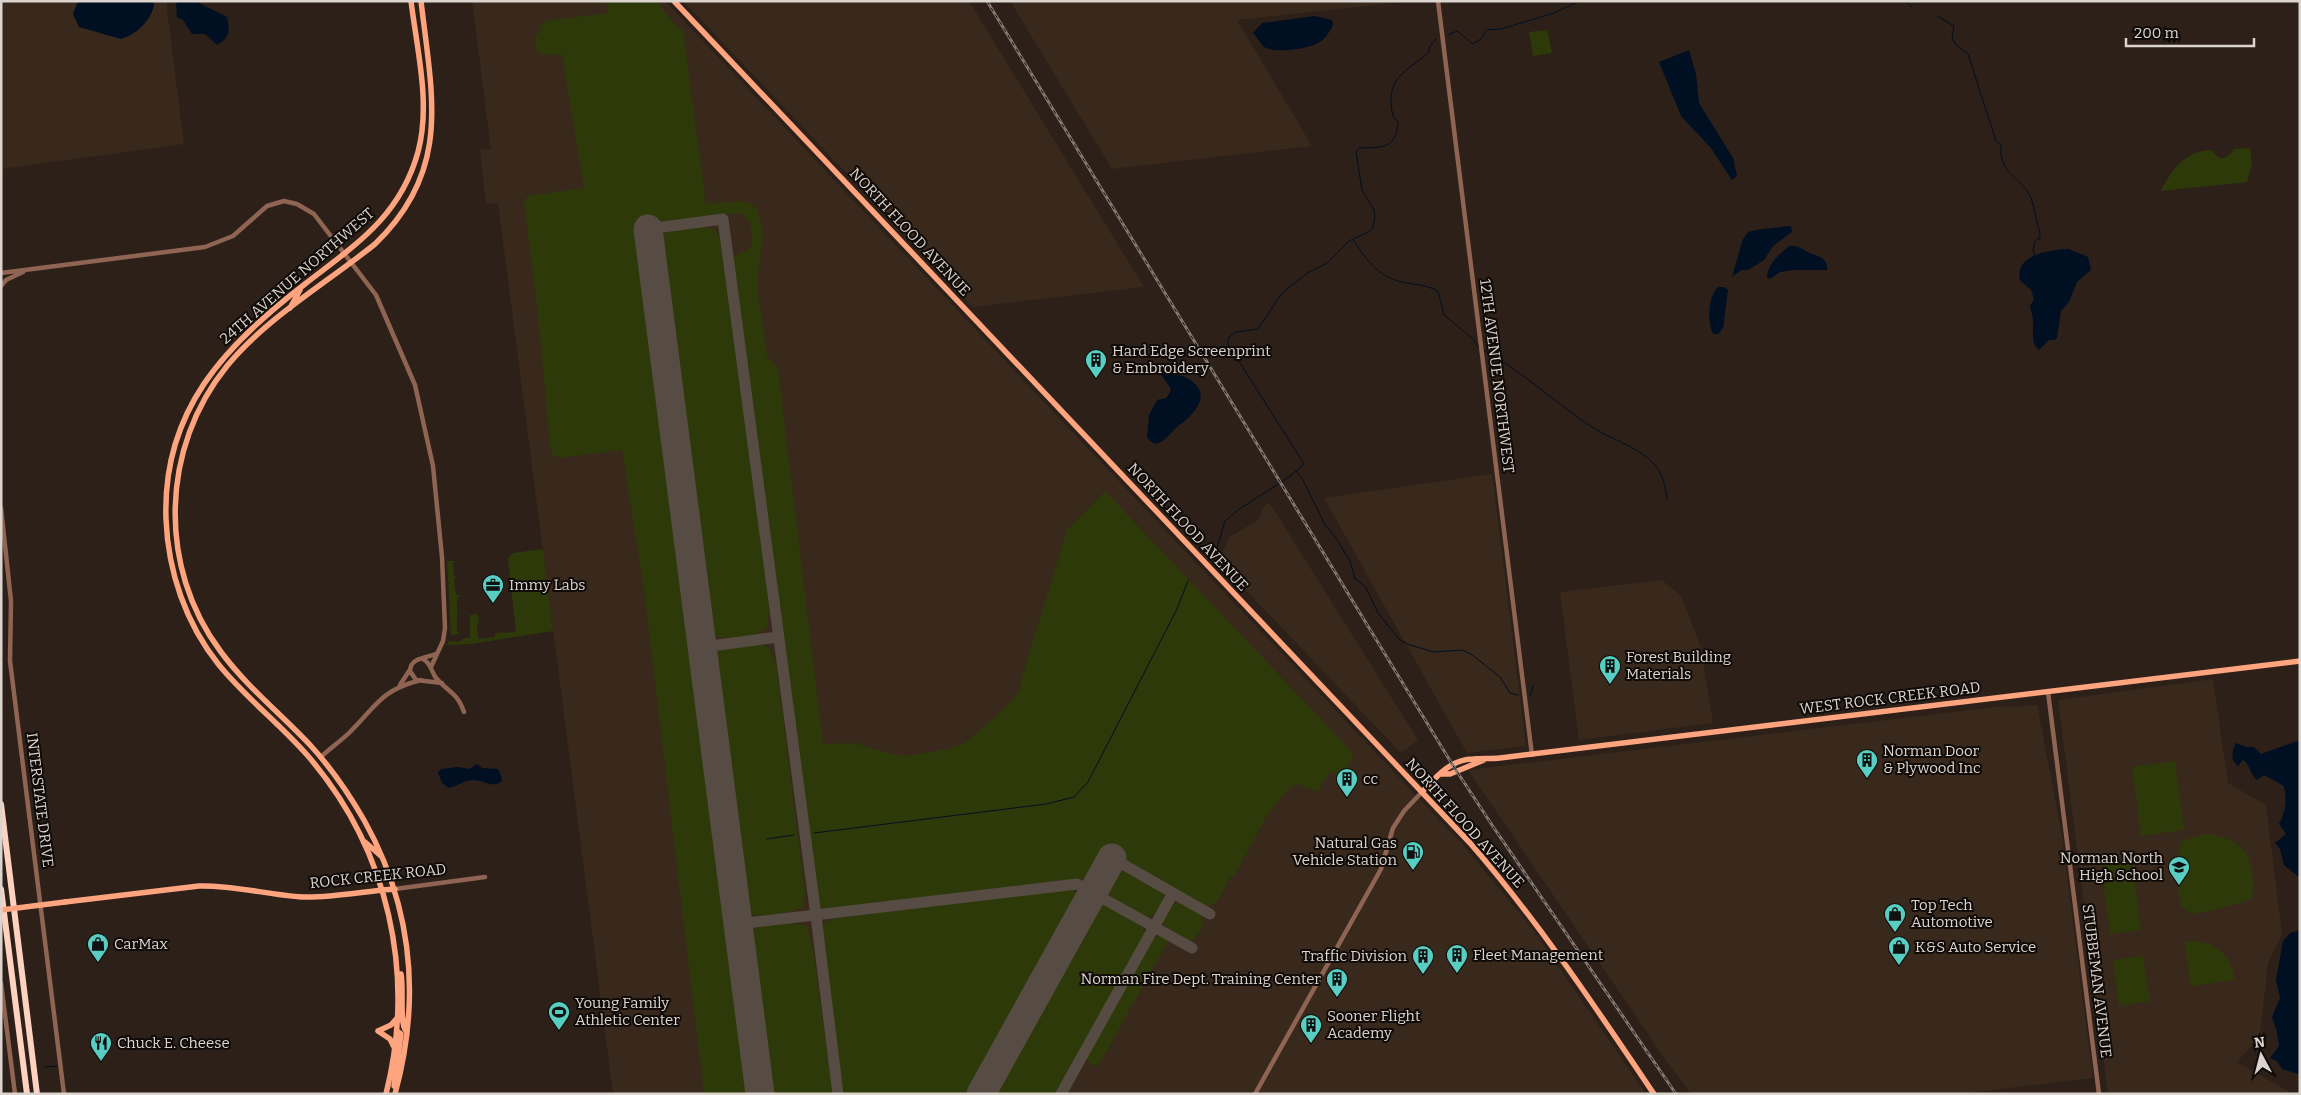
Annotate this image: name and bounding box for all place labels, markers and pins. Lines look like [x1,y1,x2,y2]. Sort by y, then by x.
place label: Hard Edge Screenprint & Embroidery [1112,342,1271,377]
building icon: Hard Edge Screenprint & Embroidery [1084,348,1108,379]
office icon: Immy Labs [481,573,505,604]
place label: Immy Labs [509,576,586,594]
place label: Forest Building Materials [1626,648,1731,683]
building icon: Forest Building Materials [1598,654,1622,685]
place label: Norman Door & Plywood Inc [1883,742,1981,777]
building icon: Norman Door & Plywood Inc [1855,748,1879,779]
building icon: cc [1335,767,1359,798]
place label: cc [1363,770,1378,788]
place label: Natural Gas Vehicle Station [1292,834,1397,869]
fuel station icon: Natural Gas Vehicle Station [1401,840,1425,871]
place label: Norman North High School [2060,849,2164,884]
school or university icon: Norman North High School [2167,855,2191,886]
place label: Top Tech Automotive [1911,896,1993,931]
shop icon: Top Tech Automotive [1883,902,1907,933]
shop icon: CarMax [86,932,110,963]
place label: CarMax [114,935,169,953]
shop icon: K&S Auto Service [1887,935,1911,966]
place label: K&S Auto Service [1915,938,2036,956]
building icon: Fleet Management [1445,943,1469,974]
building icon: Traffic Division [1411,944,1435,975]
place label: Fleet Management [1473,946,1604,964]
place label: Traffic Division [1302,947,1408,965]
building icon: Norman Fire Dept. Training Center [1325,967,1349,998]
place label: Norman Fire Dept. Training Center [1081,970,1321,988]
place label: Young Family Athletic Center [575,994,680,1029]
sports icon: Young Family Athletic Center [547,1000,571,1031]
place label: Sooner Flight Academy [1327,1007,1421,1042]
building icon: Sooner Flight Academy [1299,1013,1323,1044]
restaurant icon: Chuck E. Cheese [89,1031,113,1062]
place label: Chuck E. Cheese [117,1034,230,1052]

